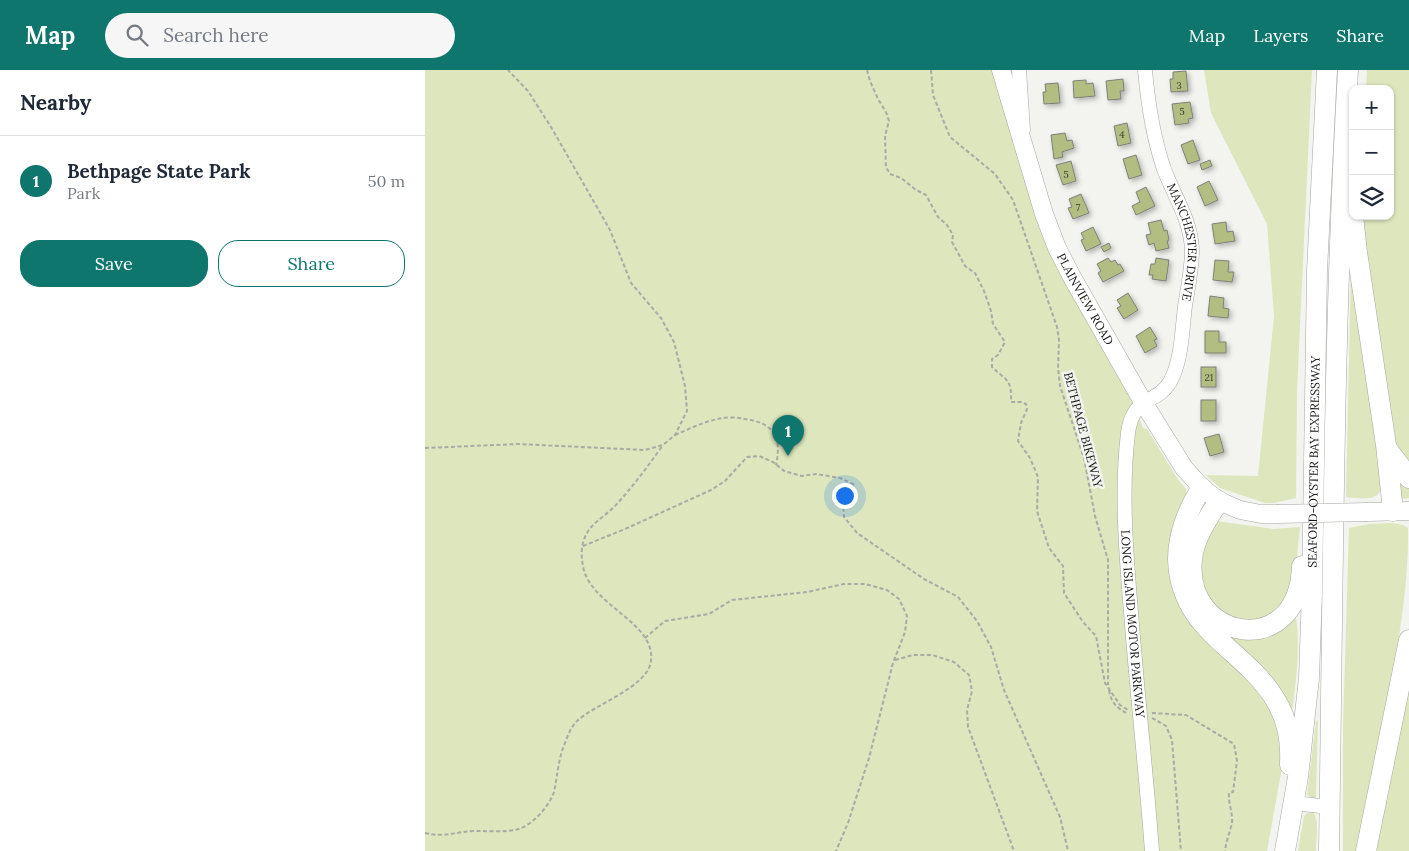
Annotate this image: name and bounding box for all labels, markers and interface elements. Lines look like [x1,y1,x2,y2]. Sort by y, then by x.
search box [105,13,455,58]
text: Map [25,20,75,51]
icon: search [123,21,151,49]
text: Search here [163,23,269,47]
text: Map [1189,24,1225,47]
text: Layers [1253,24,1308,47]
text: Share [1336,24,1384,47]
house number: 3 [1176,79,1182,92]
map controls [1349,85,1394,220]
button: + [1349,85,1394,130]
text: Nearby [20,89,91,116]
house number: 5 [1179,105,1185,118]
house number: 4 [1119,128,1125,141]
button: − [1349,130,1394,175]
text: Bethpage State Park [67,159,251,183]
house number: 5 [1063,168,1069,181]
text: 1 [33,171,39,191]
text: 50 m [368,171,405,191]
button: layers [1349,175,1394,220]
street label: MANCHESTER DRIVE [1164,181,1200,302]
text: Park [67,183,100,203]
house number: 7 [1076,201,1081,214]
button: Save [20,240,208,287]
button: Share [218,240,405,287]
street label: PLAINVIEW ROAD [1054,250,1117,348]
street label: SEAFORD-OYSTER BAY EXPRESSWAY [1304,355,1323,568]
street label: BETHPAGE BIKEWAY [1061,370,1106,490]
house number: 21 [1204,371,1214,384]
pin: 1 [772,415,804,456]
your location [832,483,858,509]
street label: LONG ISLAND MOTOR PARKWAY [1118,529,1148,719]

